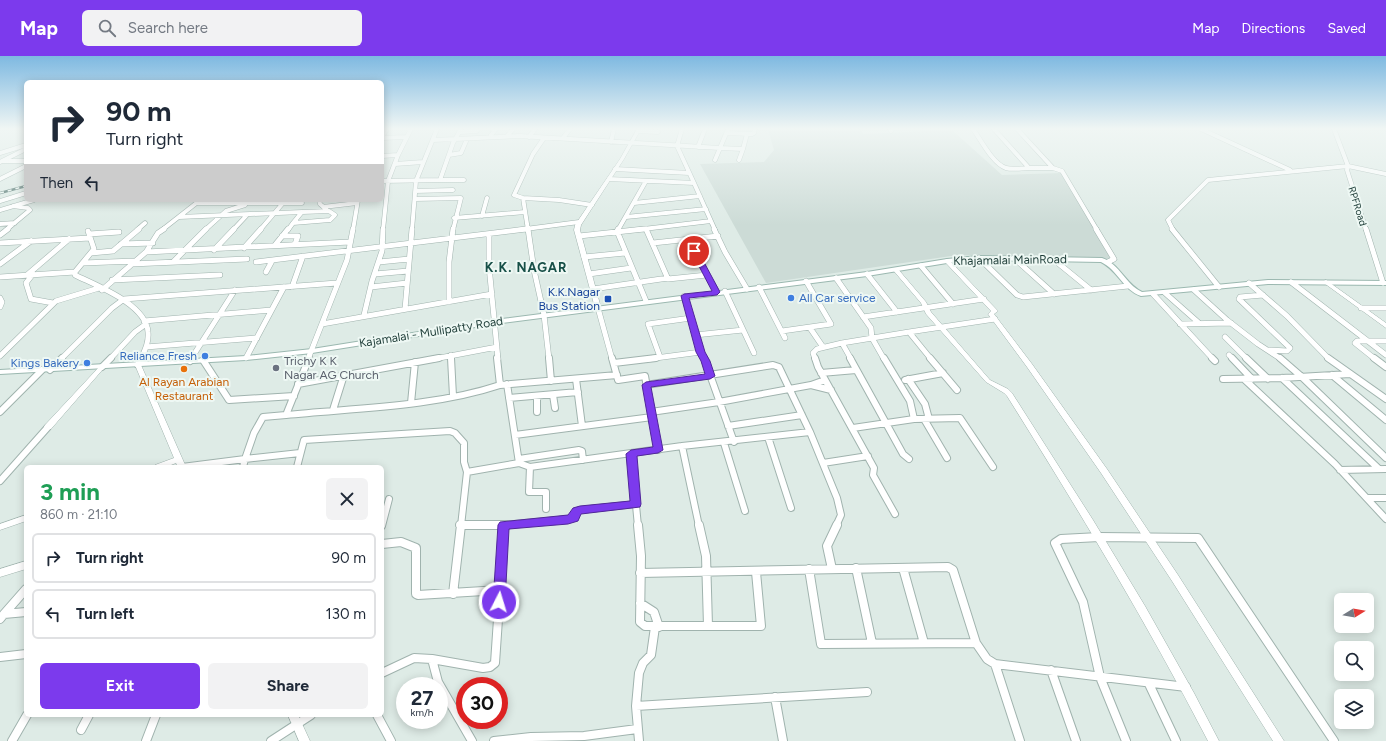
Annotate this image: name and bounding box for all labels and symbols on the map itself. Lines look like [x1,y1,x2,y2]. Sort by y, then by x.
street label: RPFRoad [1345,185,1370,228]
pin [677,234,711,268]
street label: Khajamalai MainRoad [953,252,1067,268]
district label: K.K. NAGAR [485,260,567,275]
place label: K.K.Nagar Bus Station [538,285,600,313]
place label: All Car service [799,291,876,305]
marker: All Car service [786,293,796,303]
marker: K.K.Nagar Bus Station [603,294,613,304]
street label: Kajamalai - Mullipatty Road [358,314,504,350]
place label: Reliance Fresh [119,349,197,363]
marker: Reliance Fresh [200,351,210,361]
place label: Trichy K K Nagar AG Church [284,354,379,382]
place label: Kings Bakery [11,356,80,370]
marker: Kings Bakery [82,358,92,368]
marker: Trichy K K Nagar AG Church [271,363,281,373]
marker: Al Rayan Arabian Restaurant [179,364,189,374]
place label: Al Rayan Arabian Restaurant [139,375,229,403]
position arrow [478,581,520,623]
north arrow [1334,593,1374,633]
speed limit sign: 30 [456,677,508,729]

